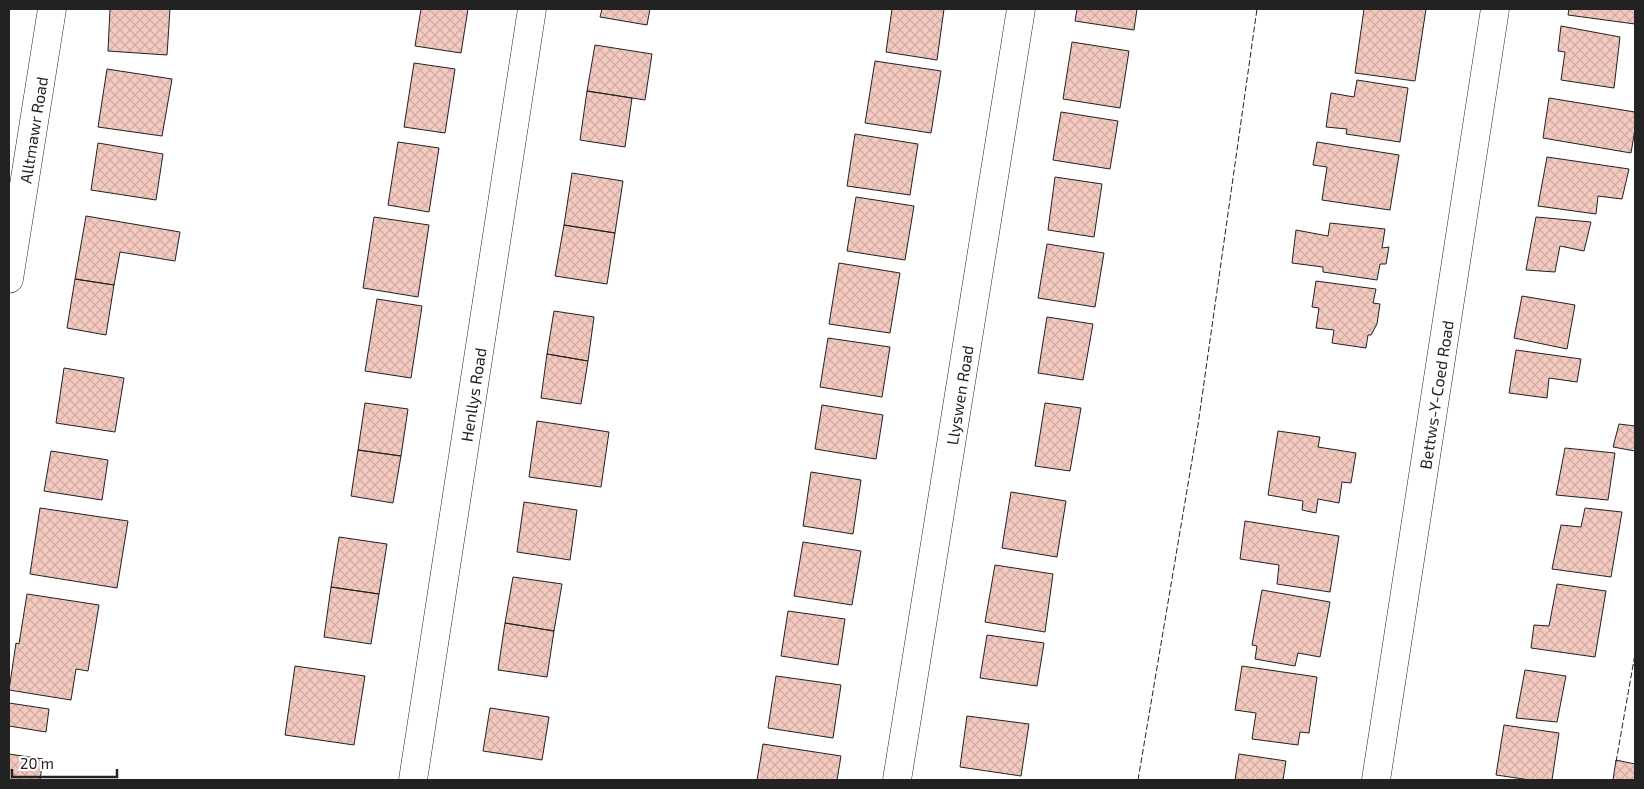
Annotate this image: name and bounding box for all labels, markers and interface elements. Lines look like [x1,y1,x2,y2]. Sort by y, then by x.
street label: Alltmawr Road [15,75,51,185]
street label: Bettws-Y-Coed Road [1415,319,1456,470]
street label: Llyswen Road [942,344,976,446]
street label: Henllys Road [456,346,489,443]
scale bar [12,746,118,778]
text: 20 m [20,754,54,772]

